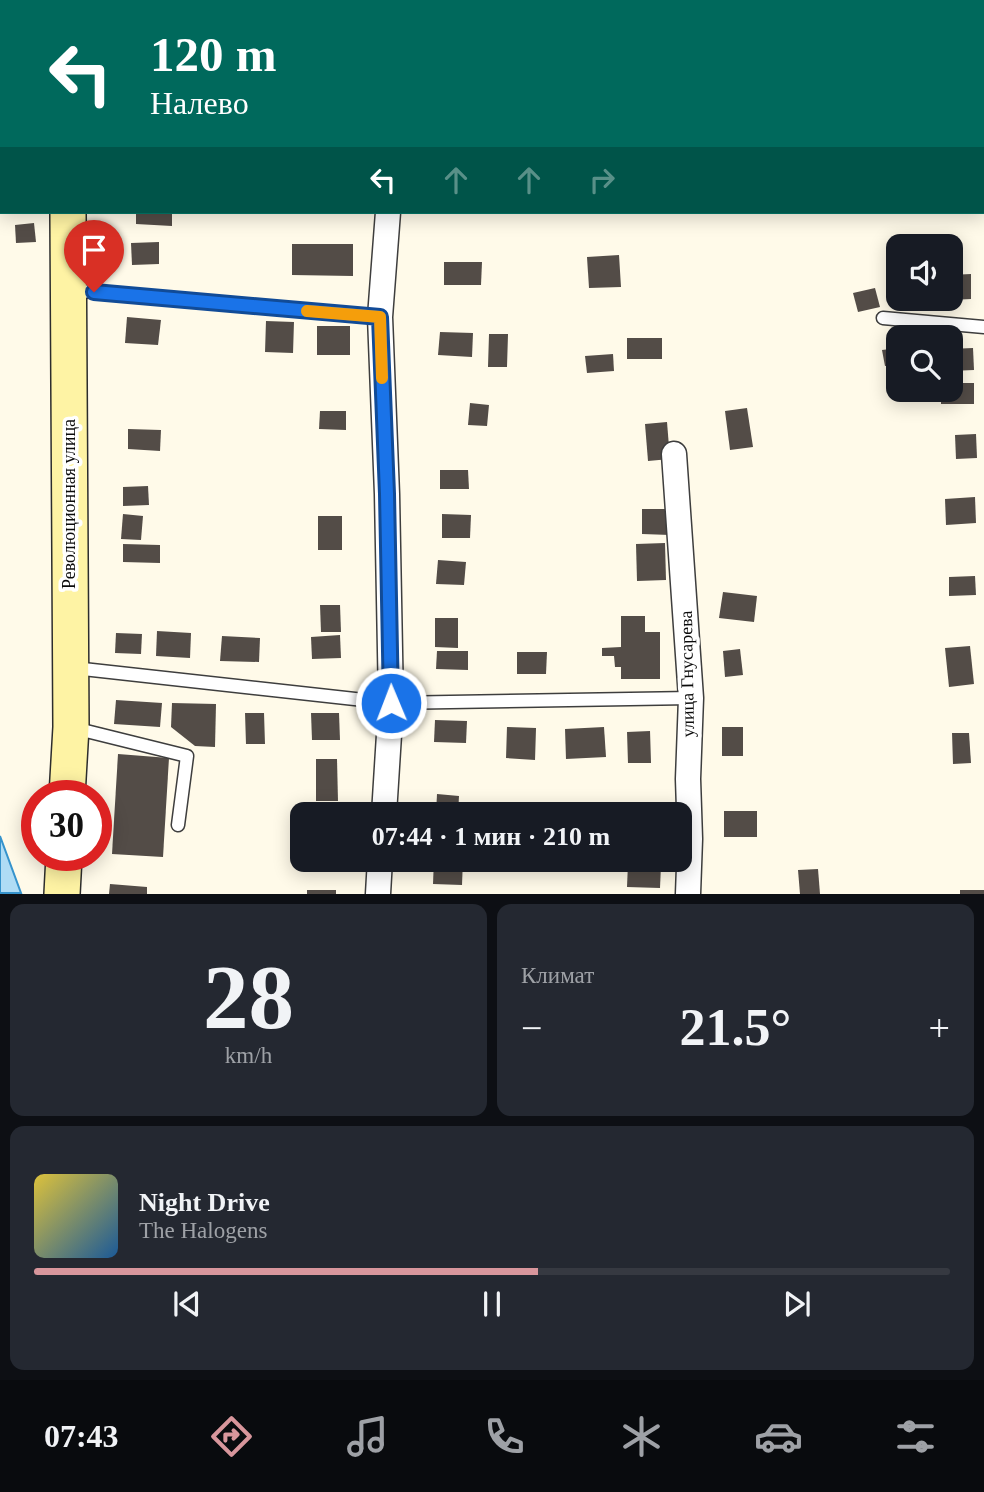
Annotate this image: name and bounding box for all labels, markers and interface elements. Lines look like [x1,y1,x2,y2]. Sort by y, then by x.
text: 120 m [150,27,277,82]
icon: left [35,28,126,119]
text: Налево [150,85,249,121]
icon: left [364,161,402,199]
icon: ahead [437,161,475,199]
icon: ahead [510,161,548,199]
icon: right [583,161,621,199]
pin [64,220,124,292]
icon: arrive [75,231,113,269]
map controls [886,234,963,402]
button: sound [886,234,963,311]
button: search [886,325,963,402]
street label: Революционная улица [59,419,79,589]
street label: улица Гнусарева [676,610,698,738]
position arrow [354,666,428,740]
speed limit sign: 30 [21,780,112,871]
text: 07:44 · 1 мин · 210 m [372,822,610,851]
text: 28 [203,947,294,1048]
text: Климат [521,963,594,988]
text: 21.5° [680,999,791,1056]
text: − [521,1007,542,1049]
text: + [929,1007,950,1049]
text: km/h [225,1043,272,1068]
text: Night Drive [139,1188,270,1217]
text: The Halogens [139,1218,267,1243]
icon: previous [168,1285,206,1323]
icon: pause [473,1285,511,1323]
icon: next [778,1285,816,1323]
icon: directions [207,1412,256,1461]
icon: music [343,1412,392,1461]
icon: phone [480,1412,529,1461]
icon: climate [617,1412,666,1461]
icon: car [754,1412,803,1461]
icon: filters [891,1412,940,1461]
text: 07:43 [44,1418,119,1454]

